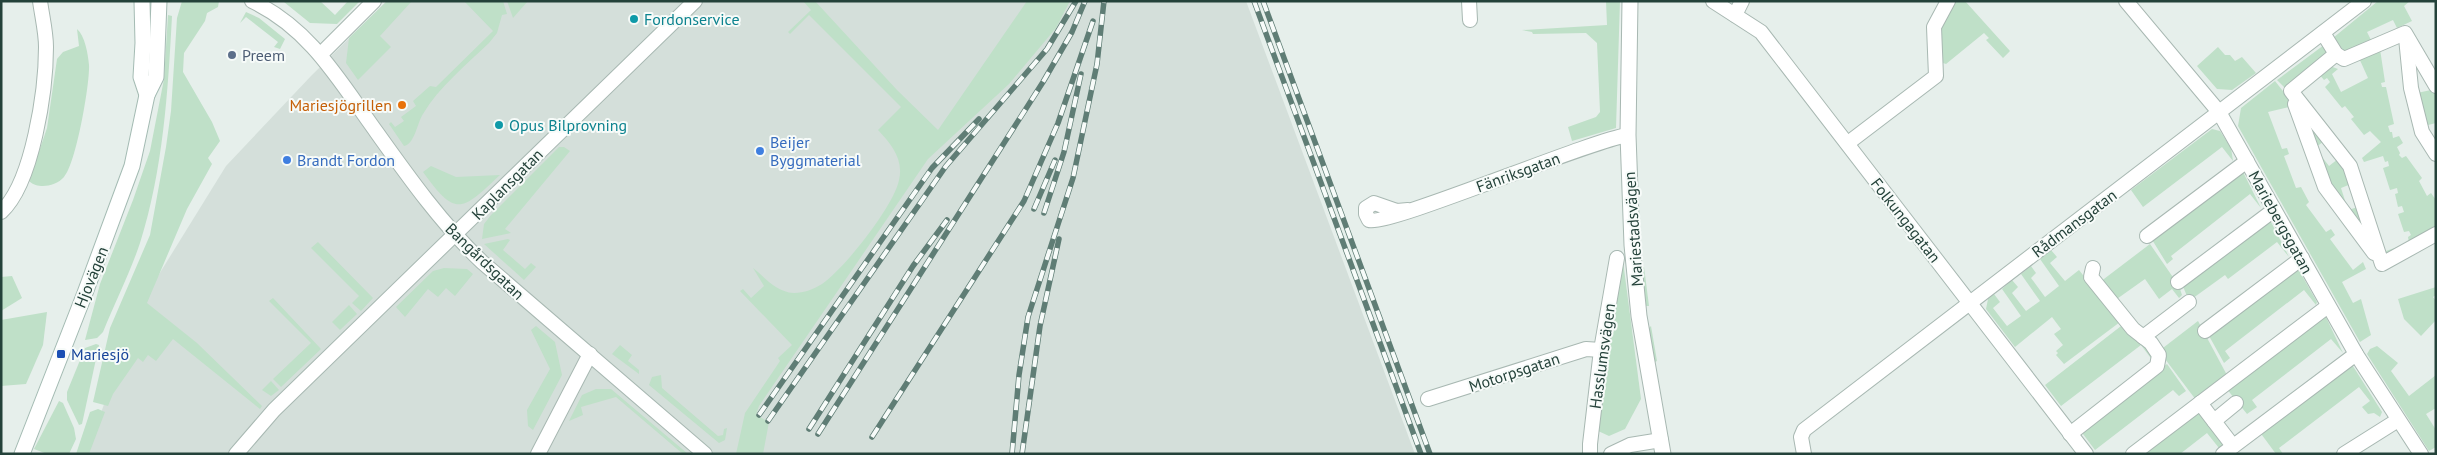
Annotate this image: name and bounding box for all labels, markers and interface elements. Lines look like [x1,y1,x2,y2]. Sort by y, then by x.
place label: Fordonservice [644,9,740,29]
marker: Fordonservice [628,13,640,25]
place label: Preem [242,45,285,65]
marker: Preem [226,49,238,61]
place label: Mariesjögrillen [289,95,392,115]
marker: Mariesjögrillen [396,99,408,111]
place label: Opus Bilprovning [509,115,627,135]
marker: Opus Bilprovning [493,119,505,131]
place label: Beijer Byggmaterial [770,132,861,170]
street label: Kaplansgatan [467,144,547,224]
marker: Beijer Byggmaterial [754,145,766,157]
street label: Fänriksgatan [1473,148,1563,196]
place label: Brandt Fordon [297,150,395,170]
marker: Brandt Fordon [281,154,293,166]
street label: Mariebergsgatan [2244,167,2318,277]
street label: Mariestadsvägen [1619,171,1647,287]
street label: Folkungagatan [1867,174,1945,266]
street label: Rådmansgatan [2028,185,2120,261]
street label: Bangårdsgatan [441,218,529,304]
street label: Hjovägen [70,243,112,311]
street label: Hasslumsvägen [1585,302,1619,410]
place label: Mariesjö [71,344,129,364]
marker: Mariesjö [55,348,67,360]
street label: Motorpsgatan [1466,348,1562,396]

